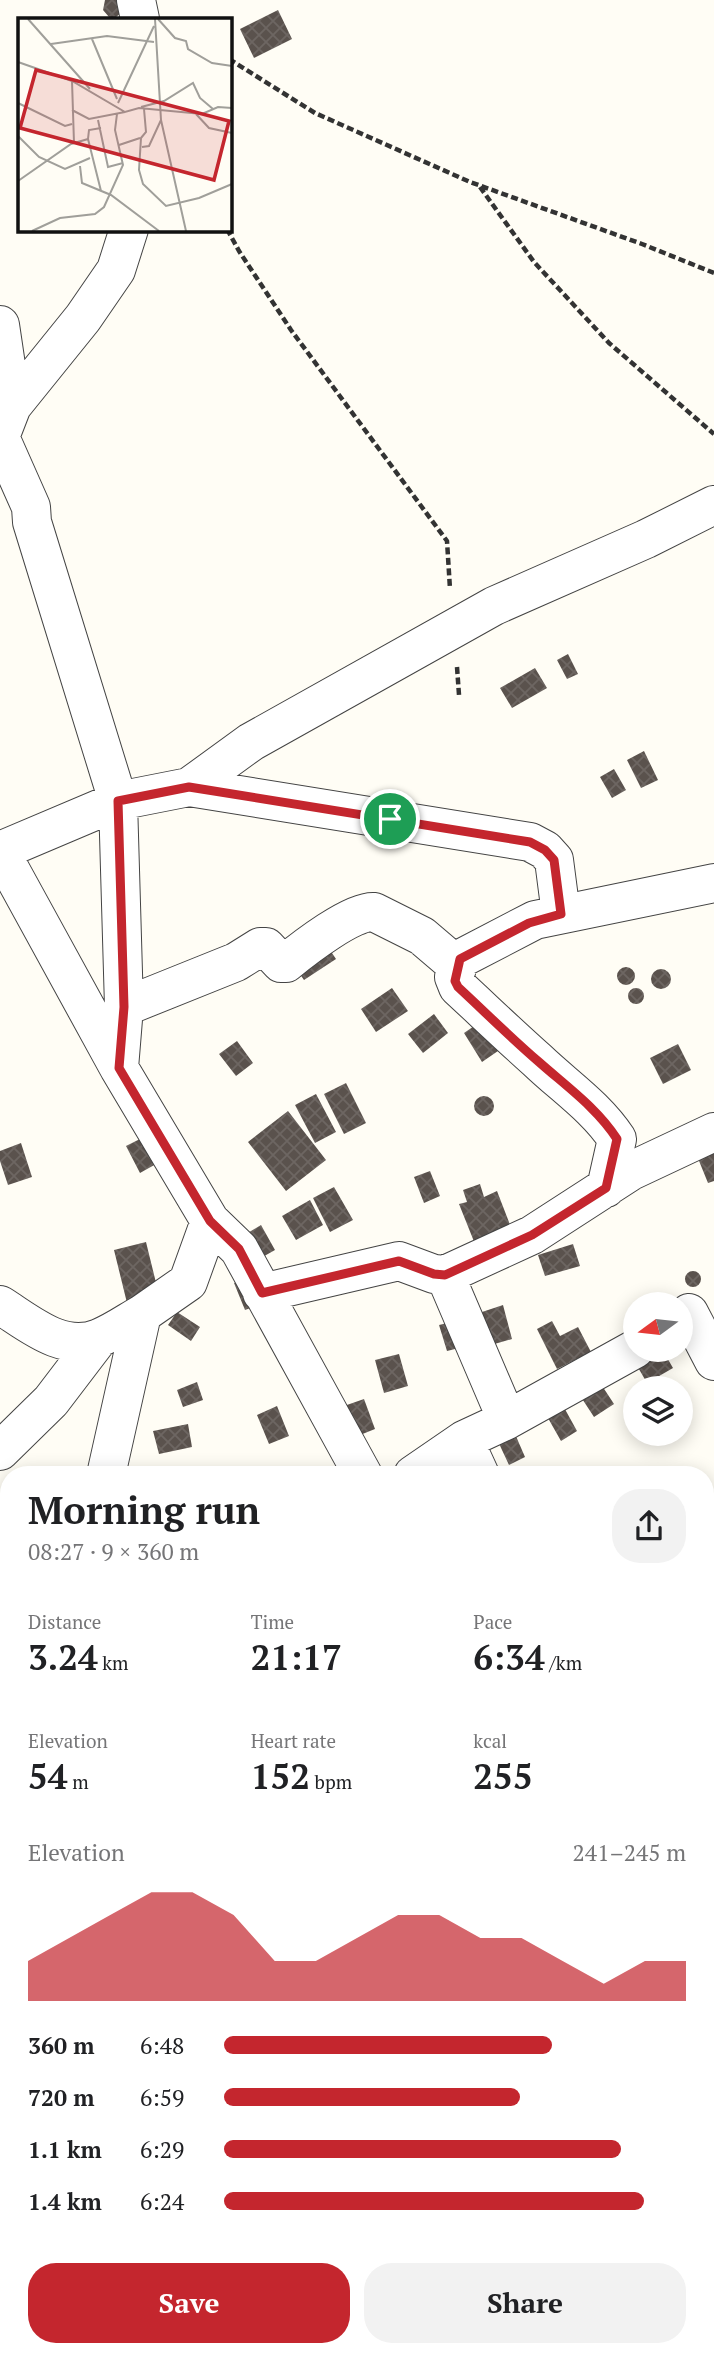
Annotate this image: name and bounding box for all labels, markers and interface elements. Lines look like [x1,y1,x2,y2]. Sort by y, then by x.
inset map [18,18,231,231]
pin [360,789,420,849]
icon: arrive [371,800,409,838]
north arrow [623,1292,693,1362]
map controls [623,1292,693,1446]
button: layers [623,1376,693,1446]
text: Morning run [28,1485,260,1535]
button: share [612,1489,686,1563]
text: 08:27 · 9 × 360 m [28,1536,199,1567]
text: Distance [28,1609,101,1634]
text: Time [251,1609,294,1634]
text: Pace [473,1609,512,1634]
text: 3.24 [28,1634,98,1680]
text: 21:17 [251,1634,342,1680]
text: 6:34 [473,1634,545,1680]
text: km [98,1650,129,1675]
text: /km [545,1650,582,1675]
text: Elevation [28,1728,108,1753]
text: Heart rate [251,1728,336,1753]
text: kcal [473,1728,507,1753]
text: 54 [28,1753,68,1799]
text: 152 [251,1753,310,1799]
text: 255 [473,1753,533,1799]
text: m [68,1769,89,1794]
text: bpm [310,1769,352,1794]
text: Elevation [28,1837,125,1868]
text: 241–245 m [573,1837,686,1868]
text: 360 m [28,2030,94,2061]
text: 6:48 [140,2030,184,2061]
text: 720 m [28,2082,94,2113]
text: 6:59 [140,2082,184,2113]
text: 1.1 km [28,2134,102,2165]
text: 6:29 [140,2134,184,2165]
text: 1.4 km [28,2186,102,2217]
text: 6:24 [140,2186,184,2217]
button: Save [28,2263,350,2343]
button: Share [364,2263,686,2343]

